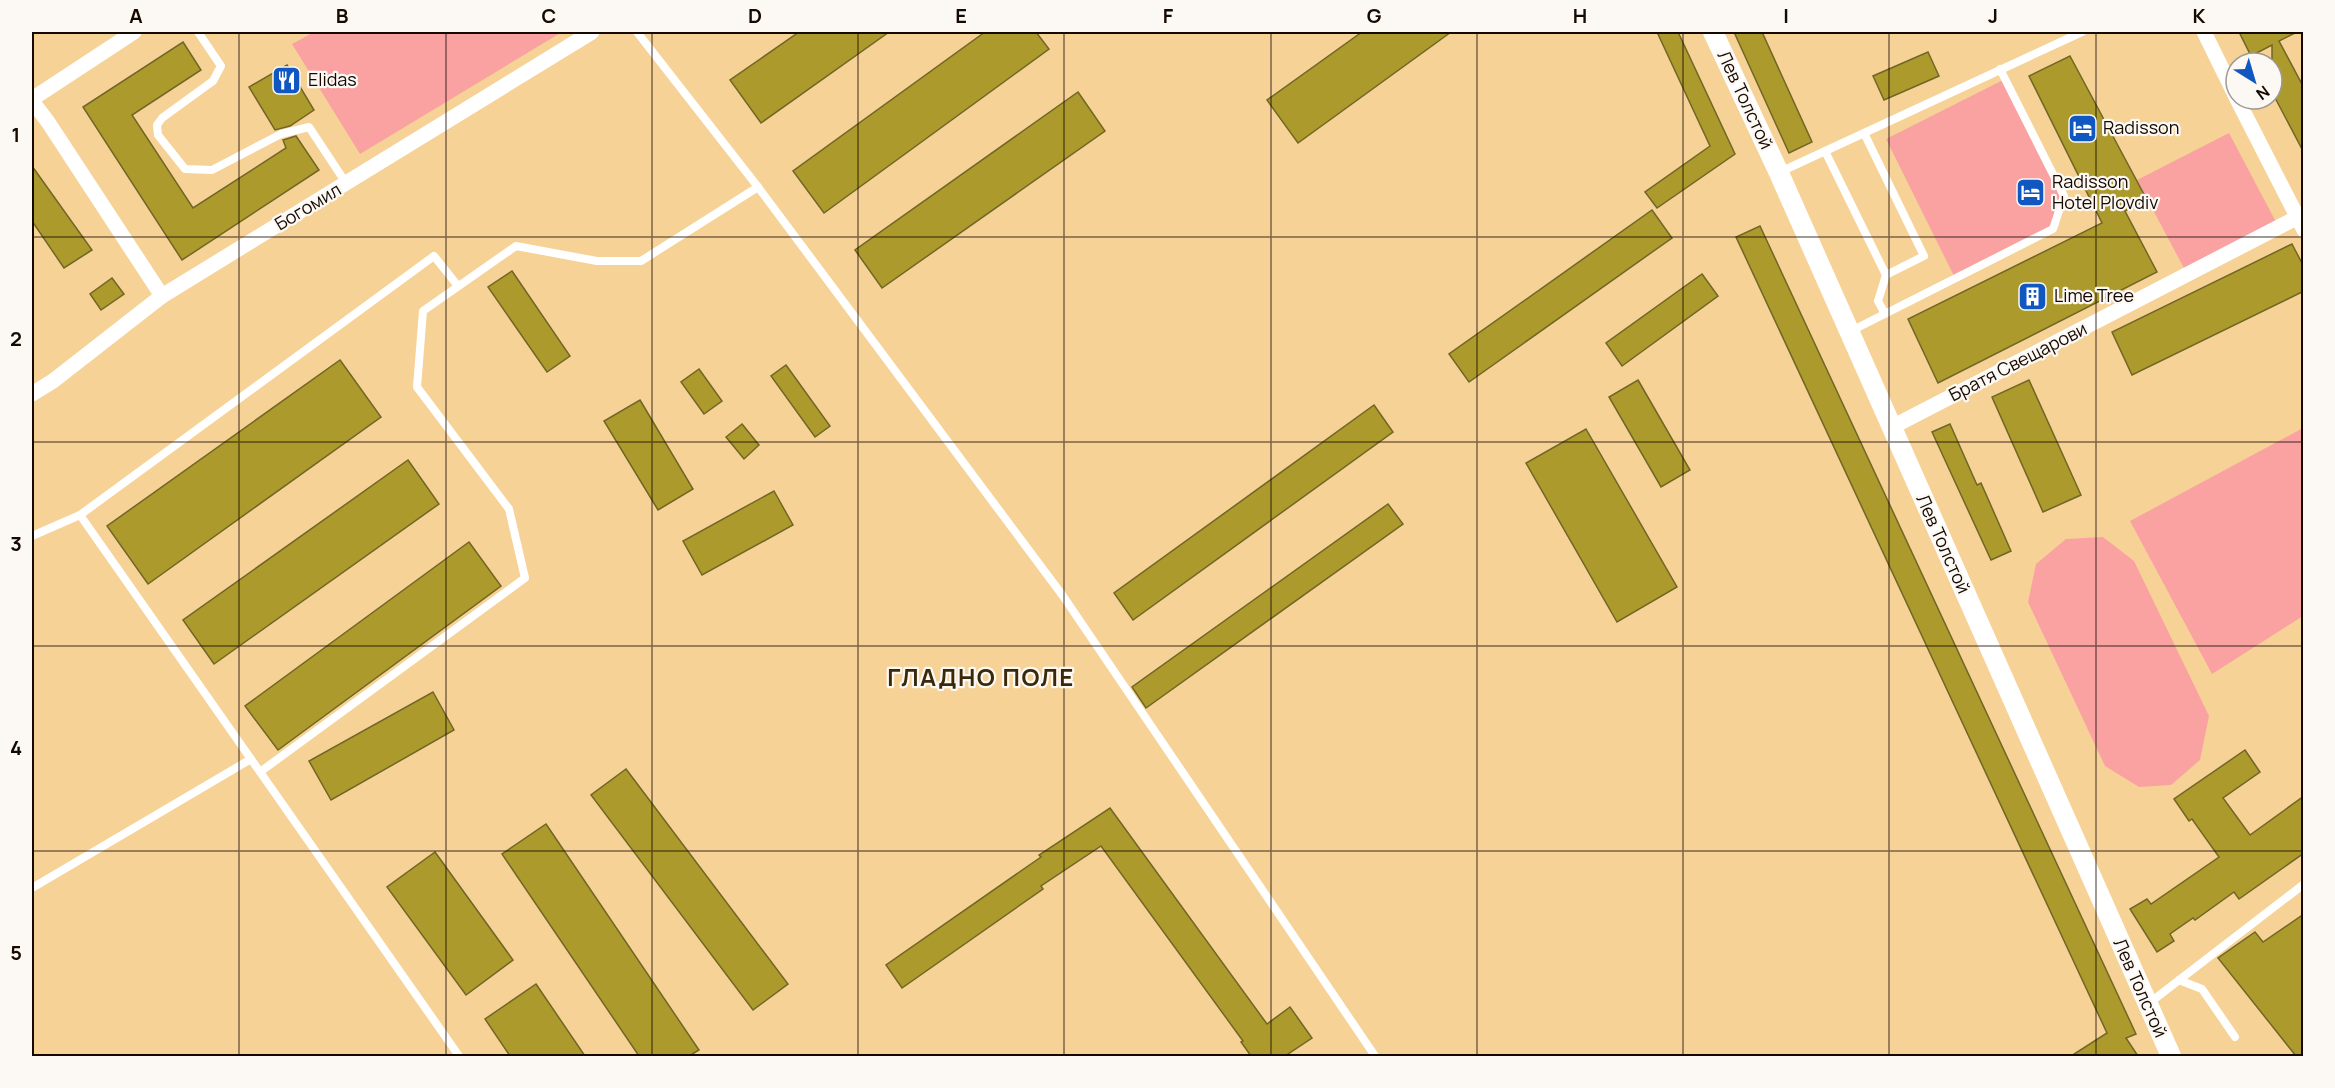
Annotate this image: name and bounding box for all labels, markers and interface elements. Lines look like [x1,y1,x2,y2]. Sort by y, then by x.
text: A [129,2,143,29]
text: B [336,2,349,29]
text: C [542,2,556,29]
text: D [748,2,762,29]
text: E [955,2,967,29]
text: F [1163,2,1174,29]
text: G [1367,2,1382,29]
text: H [1573,2,1587,29]
text: I [1783,2,1789,29]
text: J [1988,2,1998,29]
text: K [2193,2,2206,29]
street label: Лев Толстой [1713,46,1779,153]
north arrow [2224,51,2284,111]
restaurant icon: Elidas [271,64,303,96]
place label: Elidas [308,67,357,91]
text: N [2252,81,2274,105]
hotel icon: Radisson [2066,112,2098,144]
place label: Radisson [2103,115,2179,139]
text: 1 [12,121,20,148]
place label: Radisson Hotel Plovdiv [2052,169,2158,214]
hotel icon: Radisson Hotel Plovdiv [2015,176,2047,208]
street label: Богомил [270,177,345,235]
building icon: Lime Tree [2017,280,2049,312]
place label: Lime Tree [2054,283,2134,307]
street label: Братя Свещарови [1944,316,2091,406]
text: 2 [10,325,22,352]
street label: Лев Толстой [1911,490,1976,597]
text: 3 [10,530,22,557]
district label: ГЛАДНО ПОЛЕ [887,660,1075,693]
text: 4 [10,734,22,761]
street label: Лев Толстой [2108,934,2173,1041]
text: 5 [10,939,22,966]

